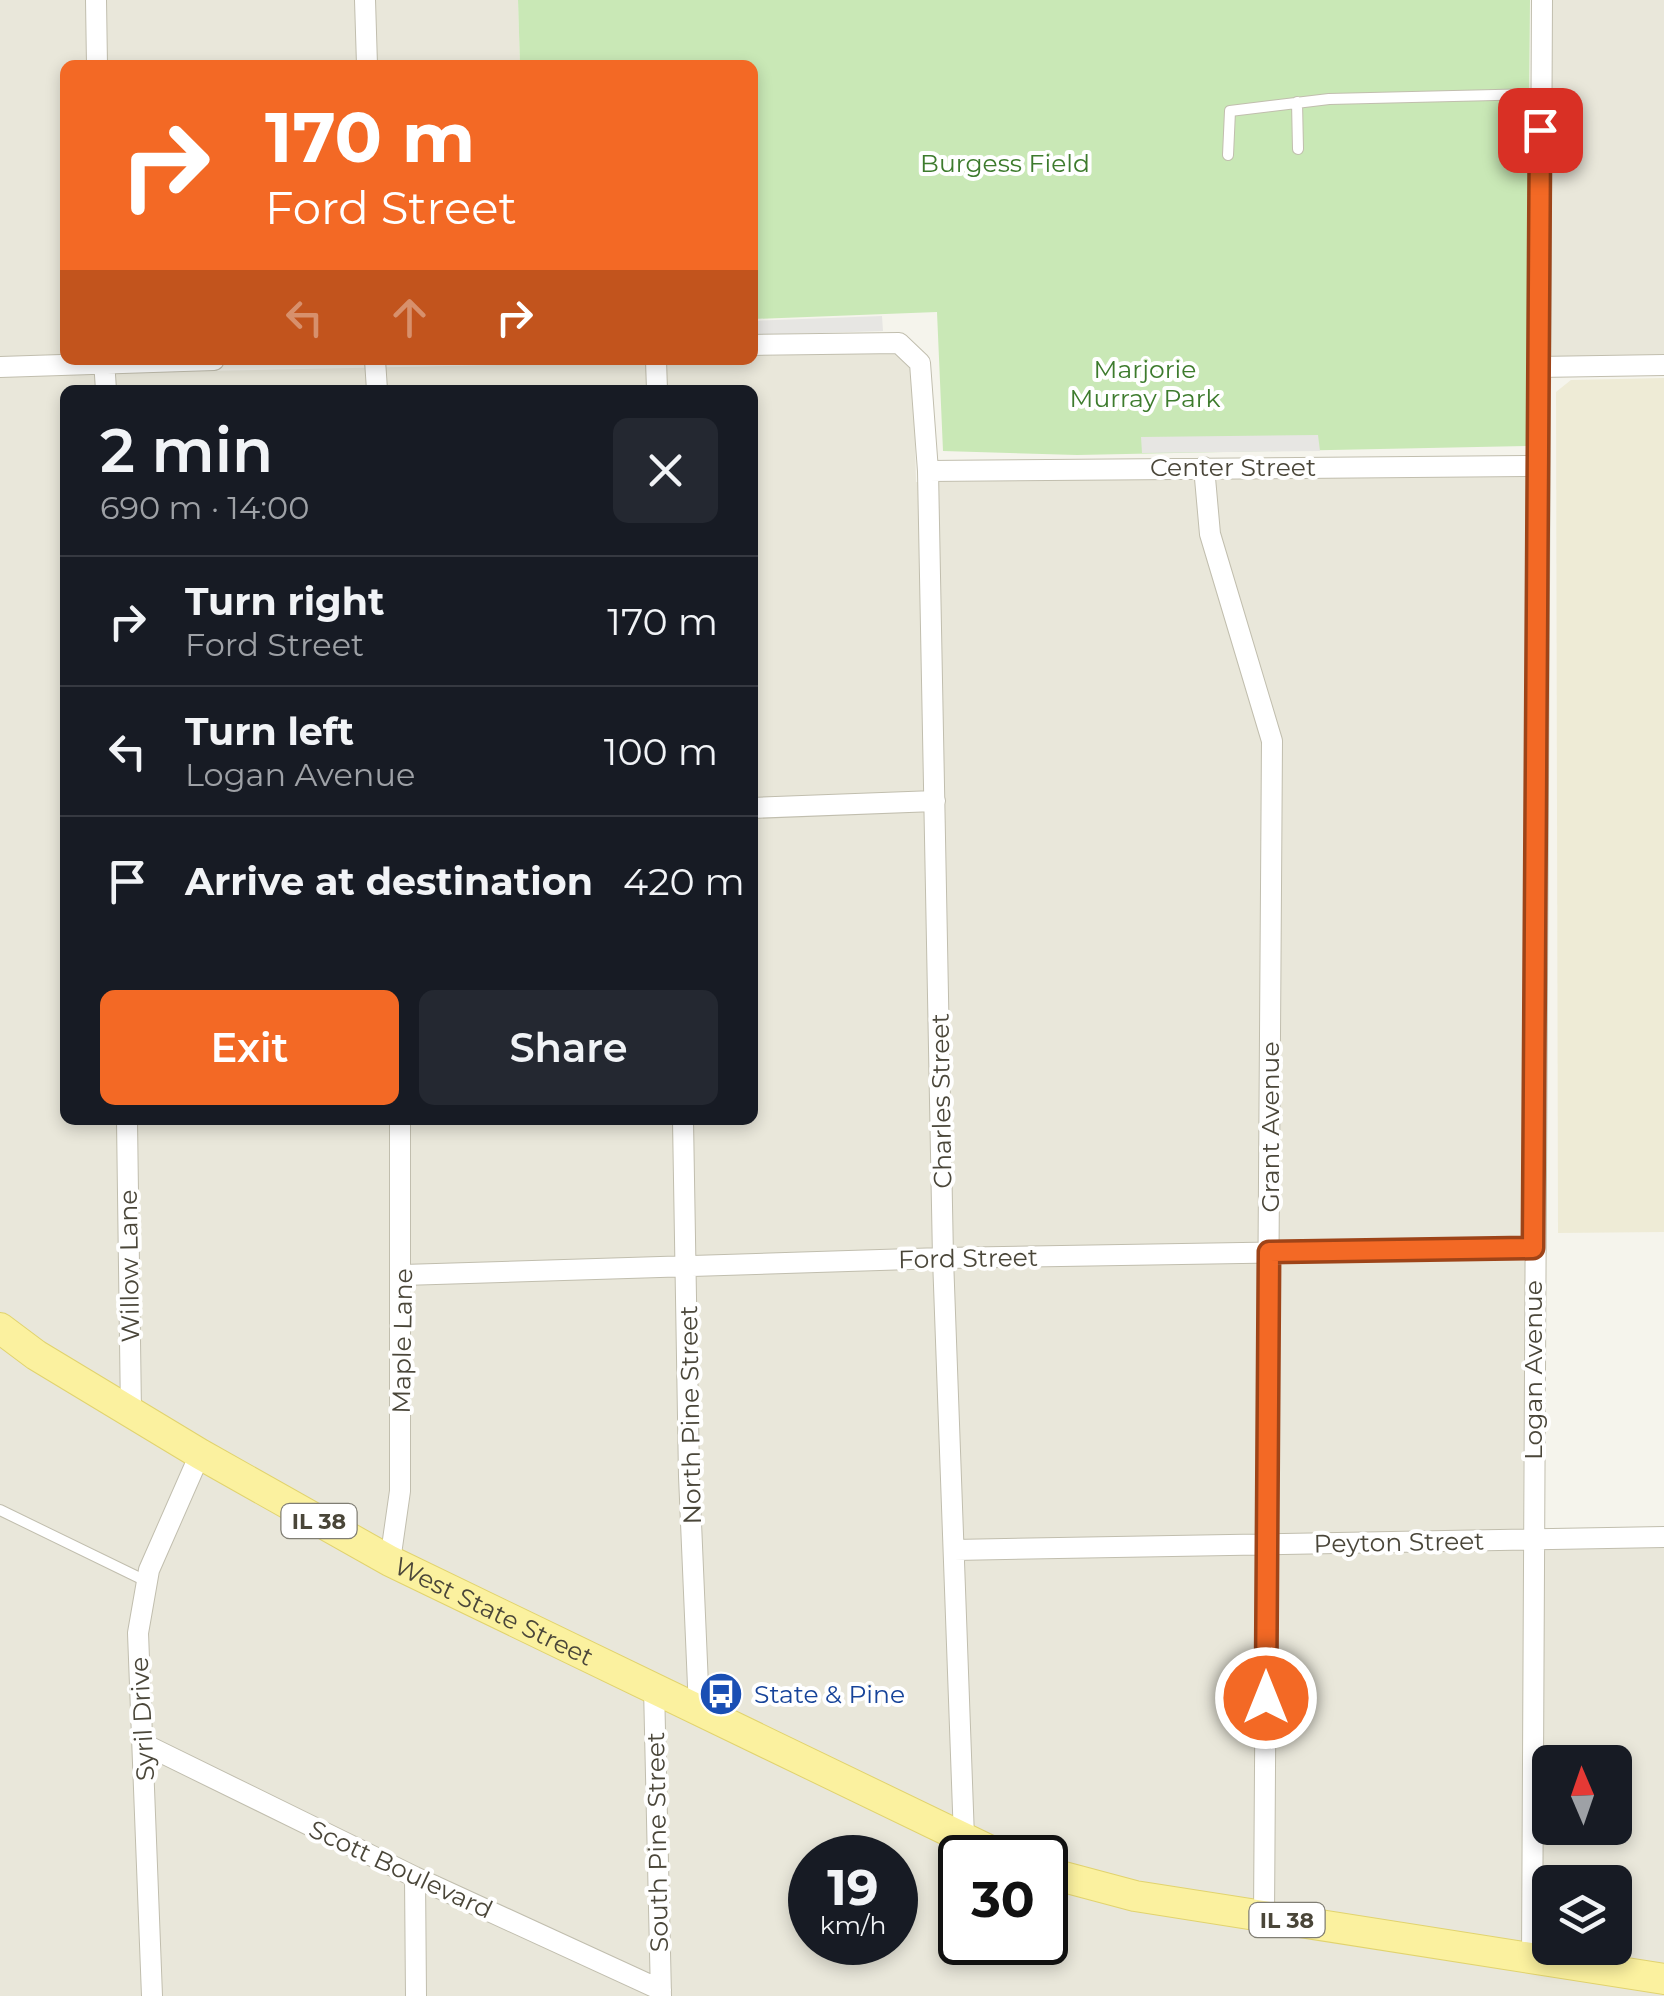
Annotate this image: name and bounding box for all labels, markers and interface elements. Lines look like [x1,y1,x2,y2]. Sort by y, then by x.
pin [1498,88,1583,173]
text: 170 m [265,94,475,180]
icon: right [100,100,230,230]
icon: arrive [1513,103,1568,158]
park label: Burgess Field [920,148,1090,178]
text: Ford Street [265,180,517,235]
icon: left [277,290,332,345]
icon: ahead [382,290,437,345]
icon: right [487,290,542,345]
park label: Marjorie Murray Park [1070,354,1221,413]
text: 2 min [100,414,273,487]
button: close [613,418,718,523]
street label: Center Street [1150,452,1316,482]
text: 690 m · 14:00 [100,488,309,527]
text: Turn right [185,578,384,625]
icon: right [100,594,155,649]
text: 170 m [607,598,718,645]
text: Ford Street [185,625,364,664]
text: Turn left [185,708,354,755]
icon: left [100,724,155,779]
text: 100 m [604,728,718,775]
text: Logan Avenue [185,755,415,794]
icon: arrive [100,854,155,909]
text: Arrive at destination [185,858,593,905]
text: 420 m [623,858,745,905]
button: Exit [100,990,399,1105]
button: Share [419,990,718,1105]
street label: Charles Street [924,1013,958,1189]
street label: Grant Avenue [1255,1041,1285,1213]
street label: Willow Lane [113,1189,145,1343]
street label: Ford Street [898,1242,1038,1274]
street label: Maple Lane [386,1268,418,1414]
street label: Logan Avenue [1518,1280,1548,1460]
street label: North Pine Street [673,1305,707,1525]
road number: IL 38 [282,1504,356,1538]
street label: Peyton Street [1313,1526,1485,1558]
street label: West State Street [390,1550,598,1672]
position arrow [1214,1646,1318,1750]
street label: Syril Drive [124,1656,160,1782]
bus stop icon: State & Pine [698,1671,744,1717]
place label: State & Pine [754,1679,905,1709]
street label: South Pine Street [640,1732,674,1952]
north arrow [1532,1745,1632,1845]
map controls [1532,1745,1632,1965]
street label: Scott Boulevard [305,1813,497,1925]
speed limit sign: 30 [938,1835,1068,1965]
text: 19 [827,1857,879,1918]
button: layers [1532,1865,1632,1965]
road number: IL 38 [1250,1903,1324,1937]
text: km/h [820,1910,886,1940]

